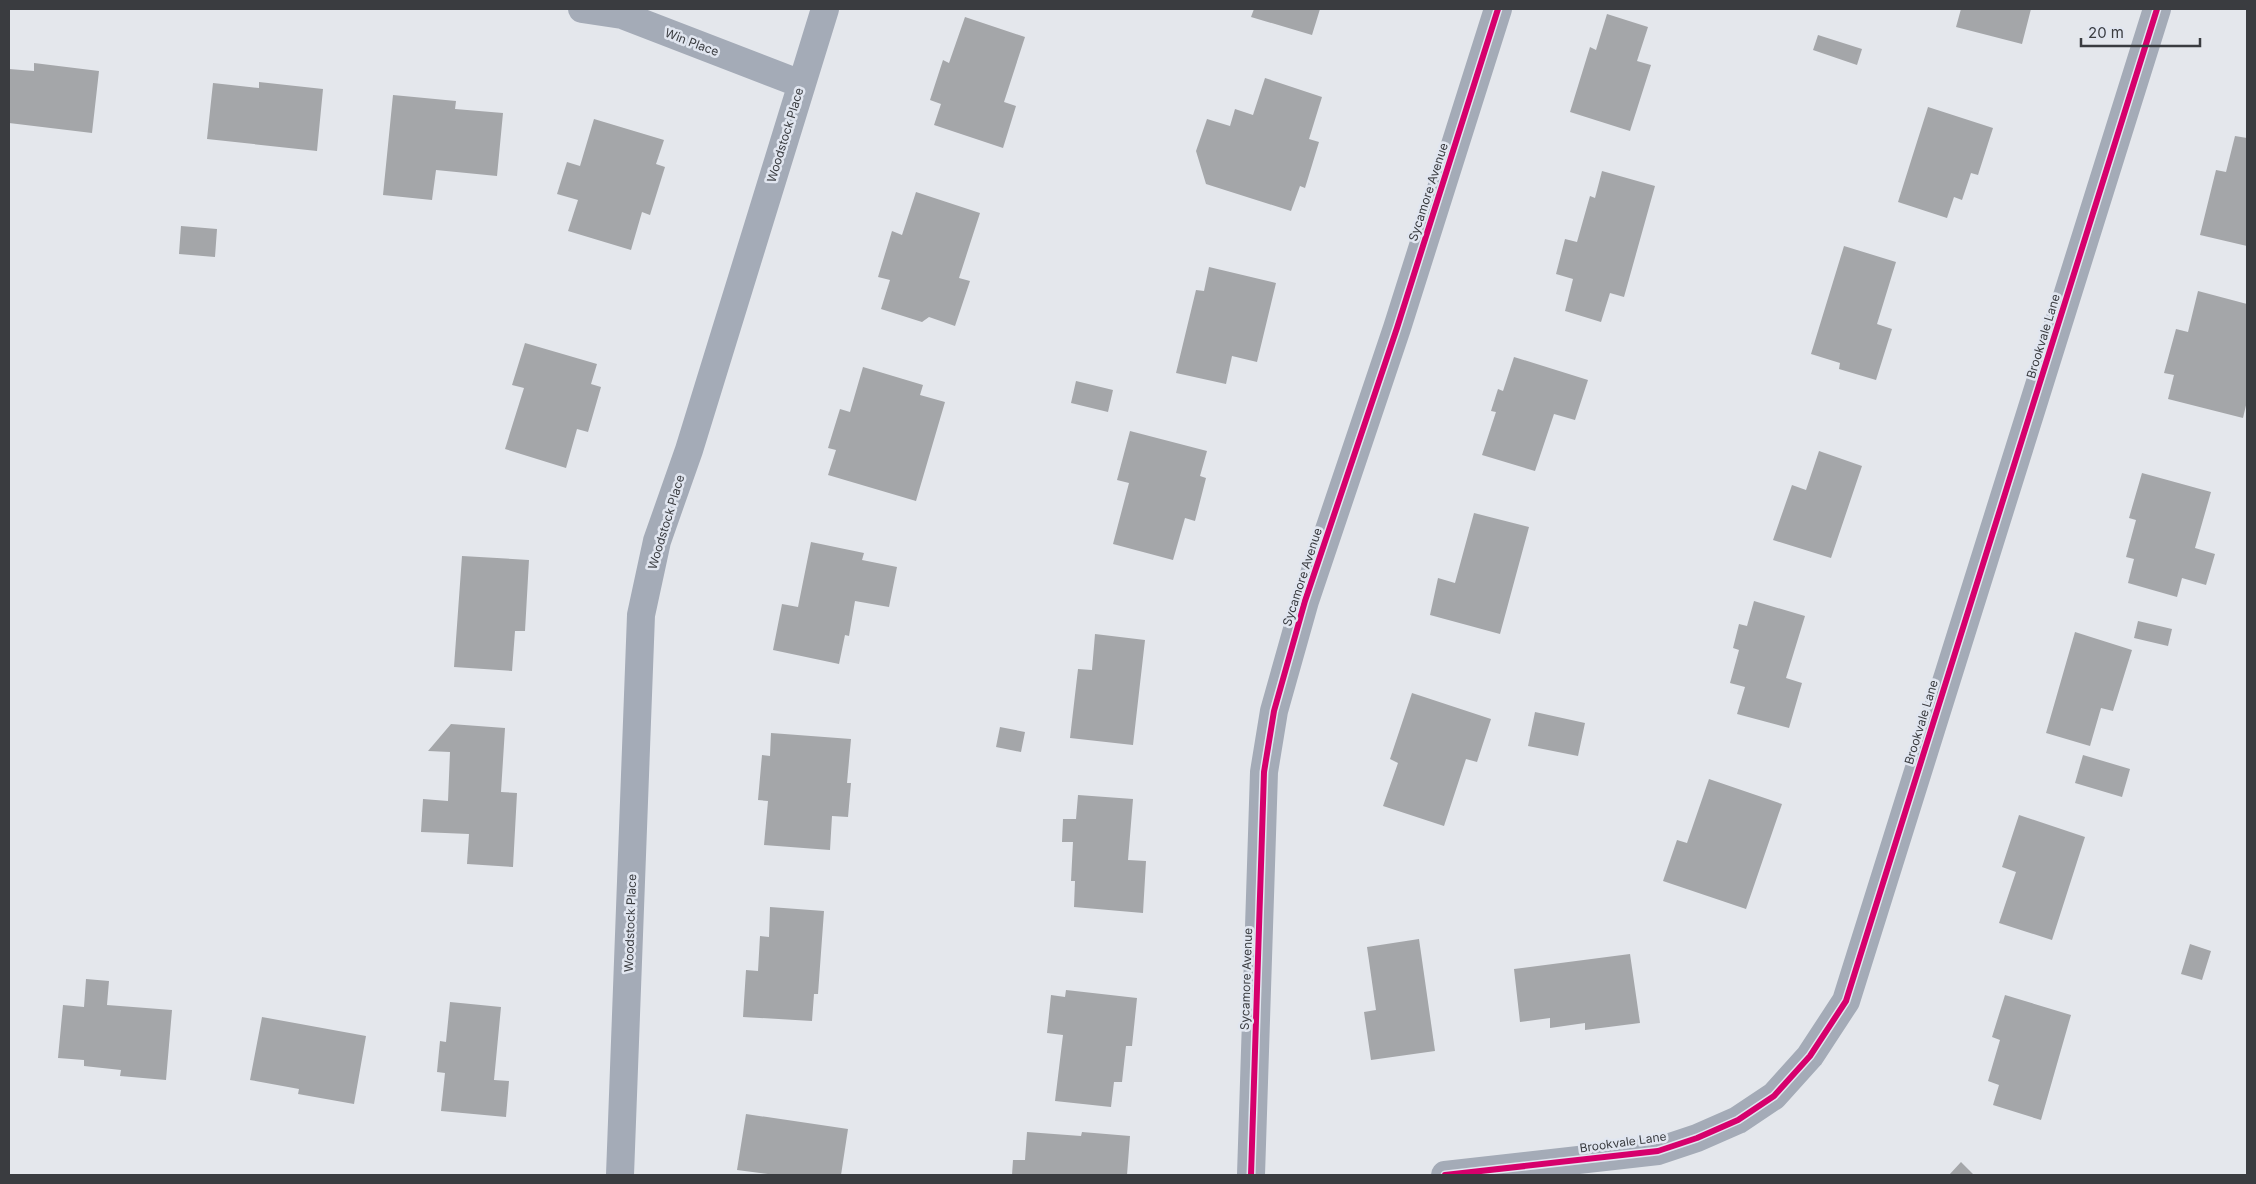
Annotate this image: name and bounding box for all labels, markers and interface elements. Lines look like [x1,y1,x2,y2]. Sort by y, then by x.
scale bar [2081,15,2200,47]
text: 20 m [2088,23,2124,42]
street label: Win Place [663,25,721,59]
street label: Woodstock Place [763,86,807,184]
street label: Sycamore Avenue [1405,141,1451,243]
street label: Brookvale Lane [2023,292,2063,380]
street label: Woodstock Place [644,473,688,571]
street label: Sycamore Avenue [1279,526,1325,628]
street label: Brookvale Lane [1901,678,1941,766]
street label: Woodstock Place [621,874,639,972]
street label: Sycamore Avenue [1237,928,1255,1030]
street label: Brookvale Lane [1579,1128,1667,1156]

